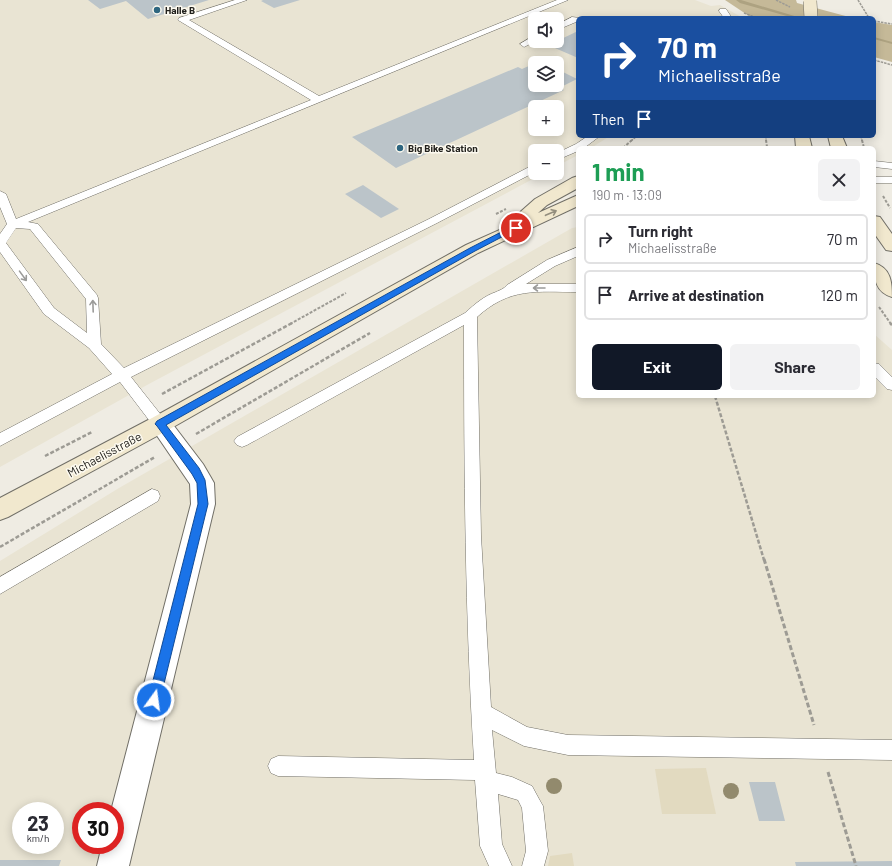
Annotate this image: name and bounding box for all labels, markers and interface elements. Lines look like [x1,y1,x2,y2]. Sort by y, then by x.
place label: Halle B [165,4,195,16]
marker: Halle B [152,5,162,15]
map controls [528,12,564,180]
button: sound [528,12,564,48]
text: 70 m [658,30,717,64]
icon: right [592,32,644,84]
button: layers [528,56,564,92]
text: Michaelisstraße [658,64,781,86]
button: + [528,100,564,136]
icon: arrive [633,108,655,130]
text: Then [592,110,625,128]
place label: Big Bike Station [408,142,478,154]
marker: Big Bike Station [395,143,405,153]
button: − [528,144,564,180]
text: 1 min [592,157,645,186]
button: close [818,159,860,201]
text: 190 m · 13:09 [592,187,662,203]
one-way arrow [545,209,557,216]
pin [499,211,533,245]
icon: arrive [505,217,527,239]
text: Turn right [628,222,693,240]
icon: right [594,228,616,250]
text: 70 m [827,230,858,248]
text: Michaelisstraße [628,240,717,256]
one-way arrow [19,270,27,281]
one-way arrow [533,284,546,292]
icon: arrive [594,284,616,306]
text: Arrive at destination [628,286,764,304]
text: 120 m [821,286,858,304]
one-way arrow [89,300,96,313]
button: Exit [592,344,722,390]
button: Share [730,344,860,390]
street label: Michaelisstraße [65,429,143,479]
position arrow [133,679,175,721]
speed limit sign: 30 [72,802,124,854]
text: 23 [27,811,49,835]
text: km/h [27,832,49,844]

